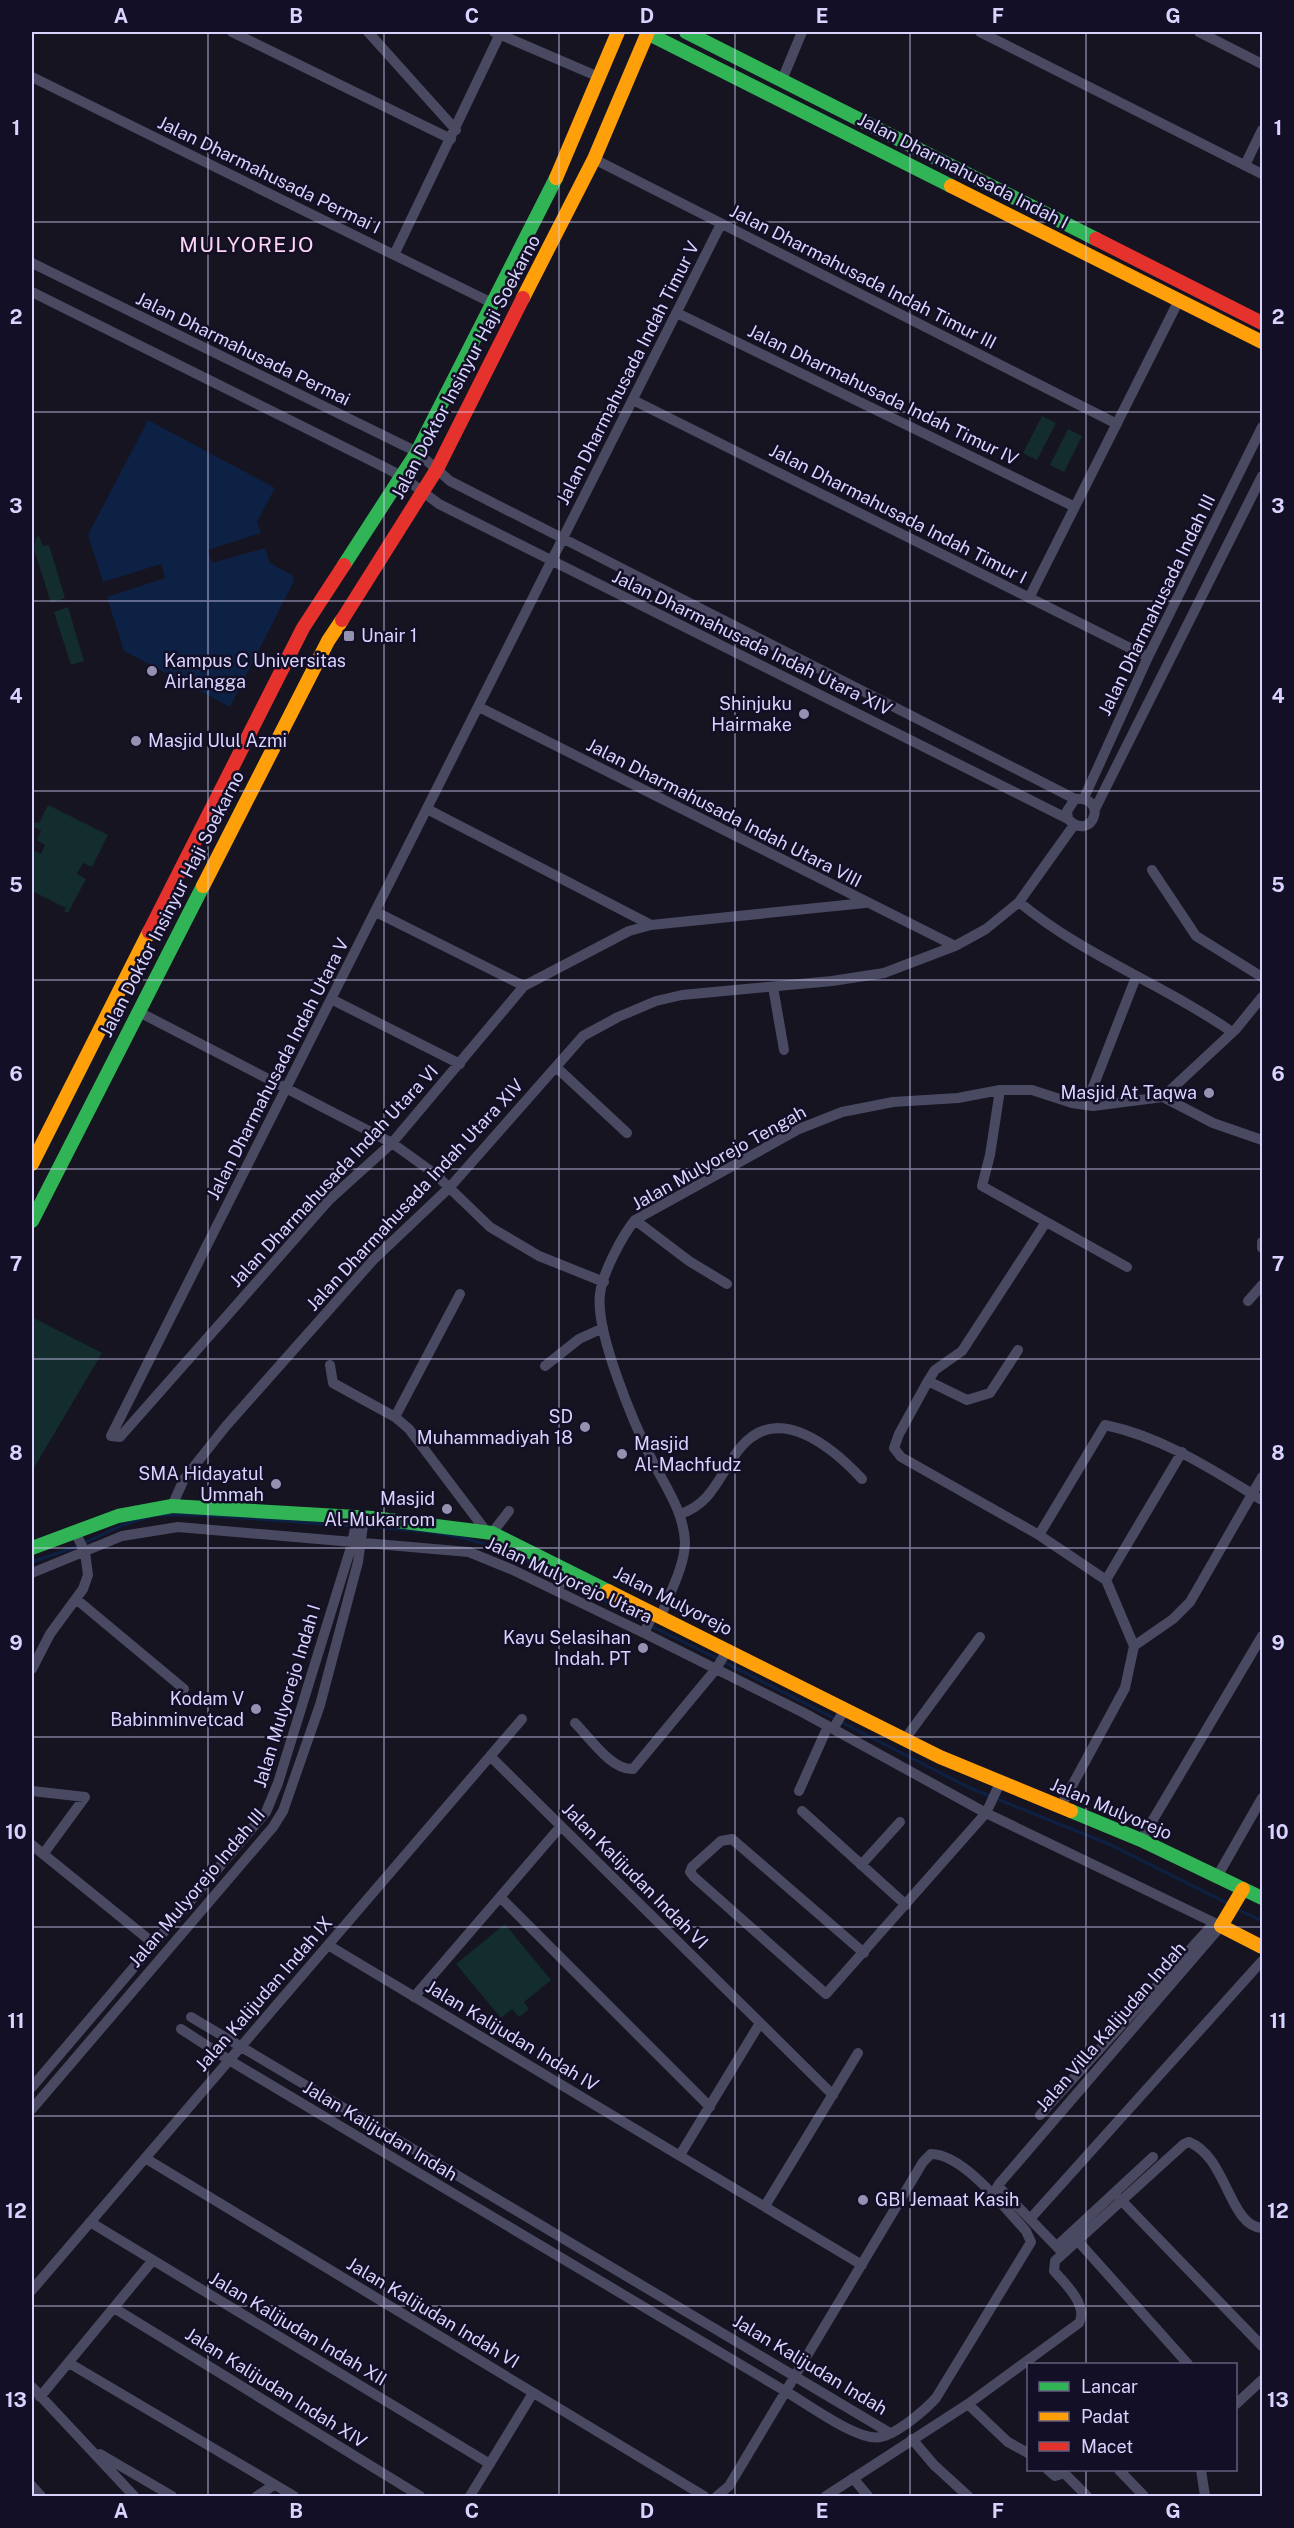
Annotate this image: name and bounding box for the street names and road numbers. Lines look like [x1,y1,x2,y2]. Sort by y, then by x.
street label: Jalan Dharmahusada Indah I [855,108,1072,233]
street label: Jalan Dharmahusada Permai I [154,111,384,238]
street label: Jalan Dharmahusada Indah Timur III [726,200,1000,353]
street label: Jalan Doktor Insinyur Haji Soekarno [387,231,544,502]
street label: Jalan Dharmahusada Indah Timur V [552,238,703,508]
street label: Jalan Dharmahusada Permai [133,287,354,410]
street label: Jalan Dharmahusada Indah Timur IV [745,320,1022,469]
street label: Jalan Dharmahusada Indah Timur I [766,439,1030,588]
street label: Jalan Dharmahusada Indah III [1094,491,1219,719]
street label: Jalan Dharmahusada Indah Utara XIV [609,565,896,720]
street label: Jalan Dharmahusada Indah Utara VIII [583,734,865,891]
street label: Jalan Doktor Insinyur Haji Soekarno [95,767,248,1040]
street label: Jalan Dharmahusada Indah Utara V [202,934,353,1203]
street label: Jalan Dharmahusada Indah Utara VI [225,1060,442,1291]
street label: Jalan Dharmahusada Indah Utara XIV [302,1075,528,1315]
street label: Jalan Mulyorejo Tengah [628,1101,809,1214]
street label: Jalan Mulyorejo Utara [483,1532,656,1627]
street label: Jalan Mulyorejo [610,1562,736,1639]
street label: Jalan Mulyorejo Indah I [249,1602,324,1790]
street label: Jalan Mulyorejo [1047,1773,1175,1844]
street label: Jalan Kalijudan Indah VI [558,1798,713,1953]
street label: Jalan Mulyorejo Indah III [124,1804,269,1971]
street label: Jalan Kalijudan Indah IX [191,1912,336,2075]
street label: Jalan Villa Kalijudan Indah [1031,1938,1190,2116]
street label: Jalan Kalijudan Indah IV [422,1976,602,2095]
street label: Jalan Kalijudan Indah [299,2076,461,2185]
street label: Jalan Kalijudan Indah VI [343,2253,523,2372]
street label: Jalan Kalijudan Indah XII [206,2267,391,2390]
street label: Jalan Kalijudan Indah [729,2310,891,2419]
street label: Jalan Kalijudan Indah XIV [182,2323,371,2452]

